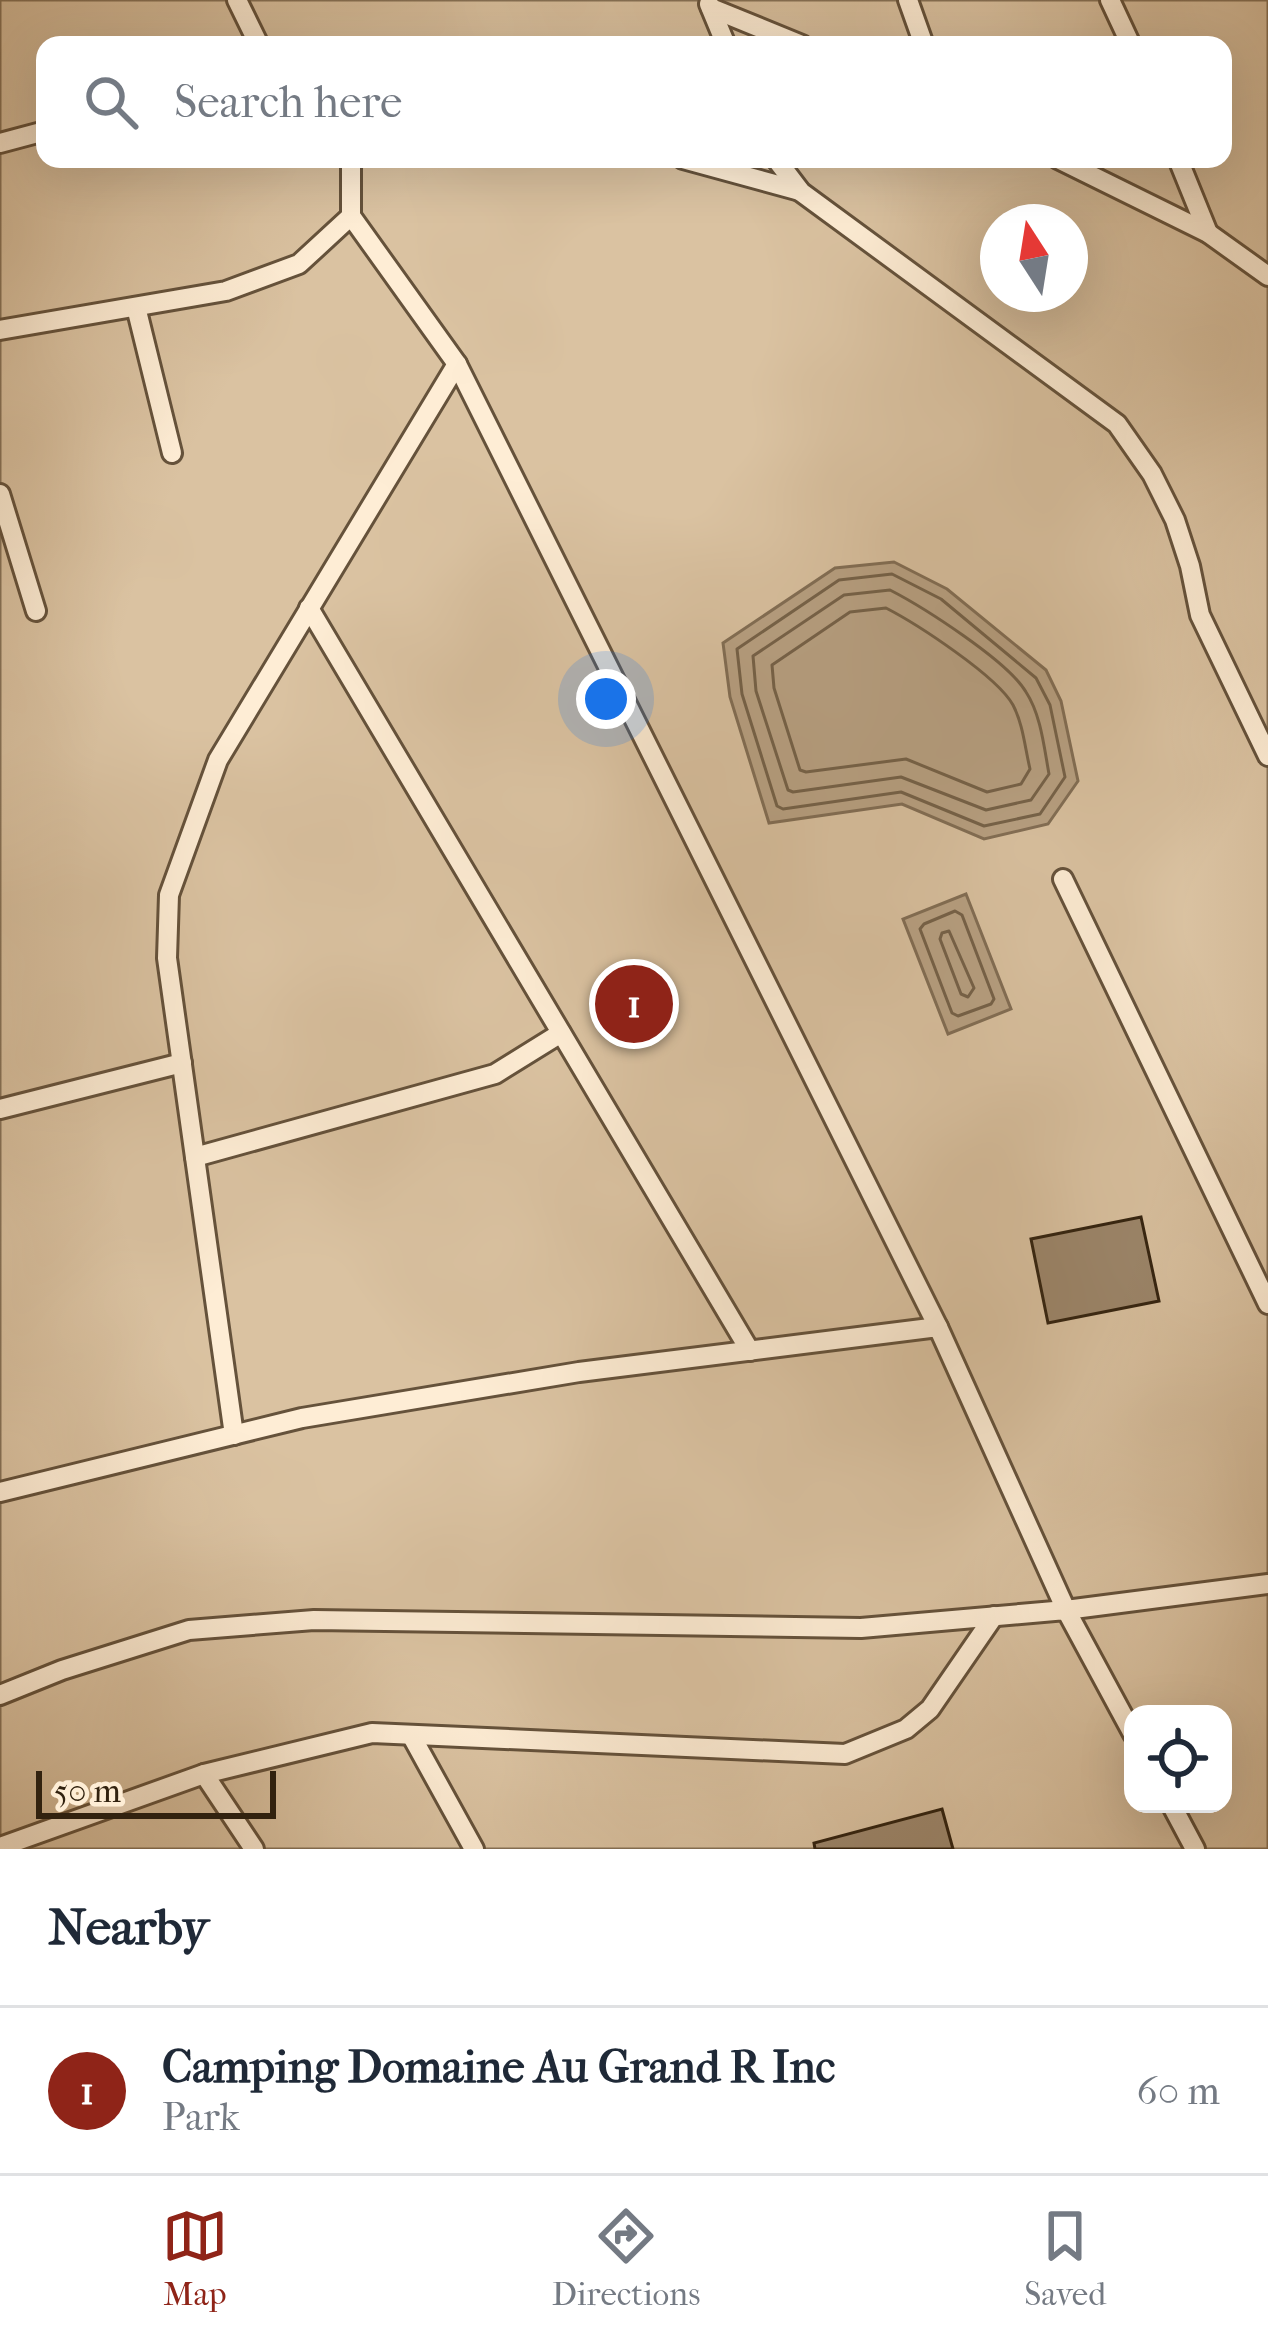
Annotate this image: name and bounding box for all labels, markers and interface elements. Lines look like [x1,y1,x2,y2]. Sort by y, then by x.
search box [36,36,1232,168]
icon: search [78,69,144,135]
text: Search here [174,76,402,129]
north arrow [980,204,1088,312]
your location [576,669,636,729]
pin: 1 [595,959,673,1049]
map controls [1124,1705,1232,1813]
button: locate [1124,1705,1232,1813]
scale bar [36,1765,276,1818]
text: 50 m [54,1772,121,1811]
text: Nearby [48,1897,209,1957]
text: Camping Domaine Au Grand R Inc [162,2041,835,2094]
text: 1 [80,2068,94,2114]
text: 60 m [1137,2068,1220,2114]
text: Park [162,2094,240,2140]
tab: Map [162,2203,228,2314]
tab: Directions [552,2203,700,2314]
tab: Saved [1024,2203,1106,2314]

